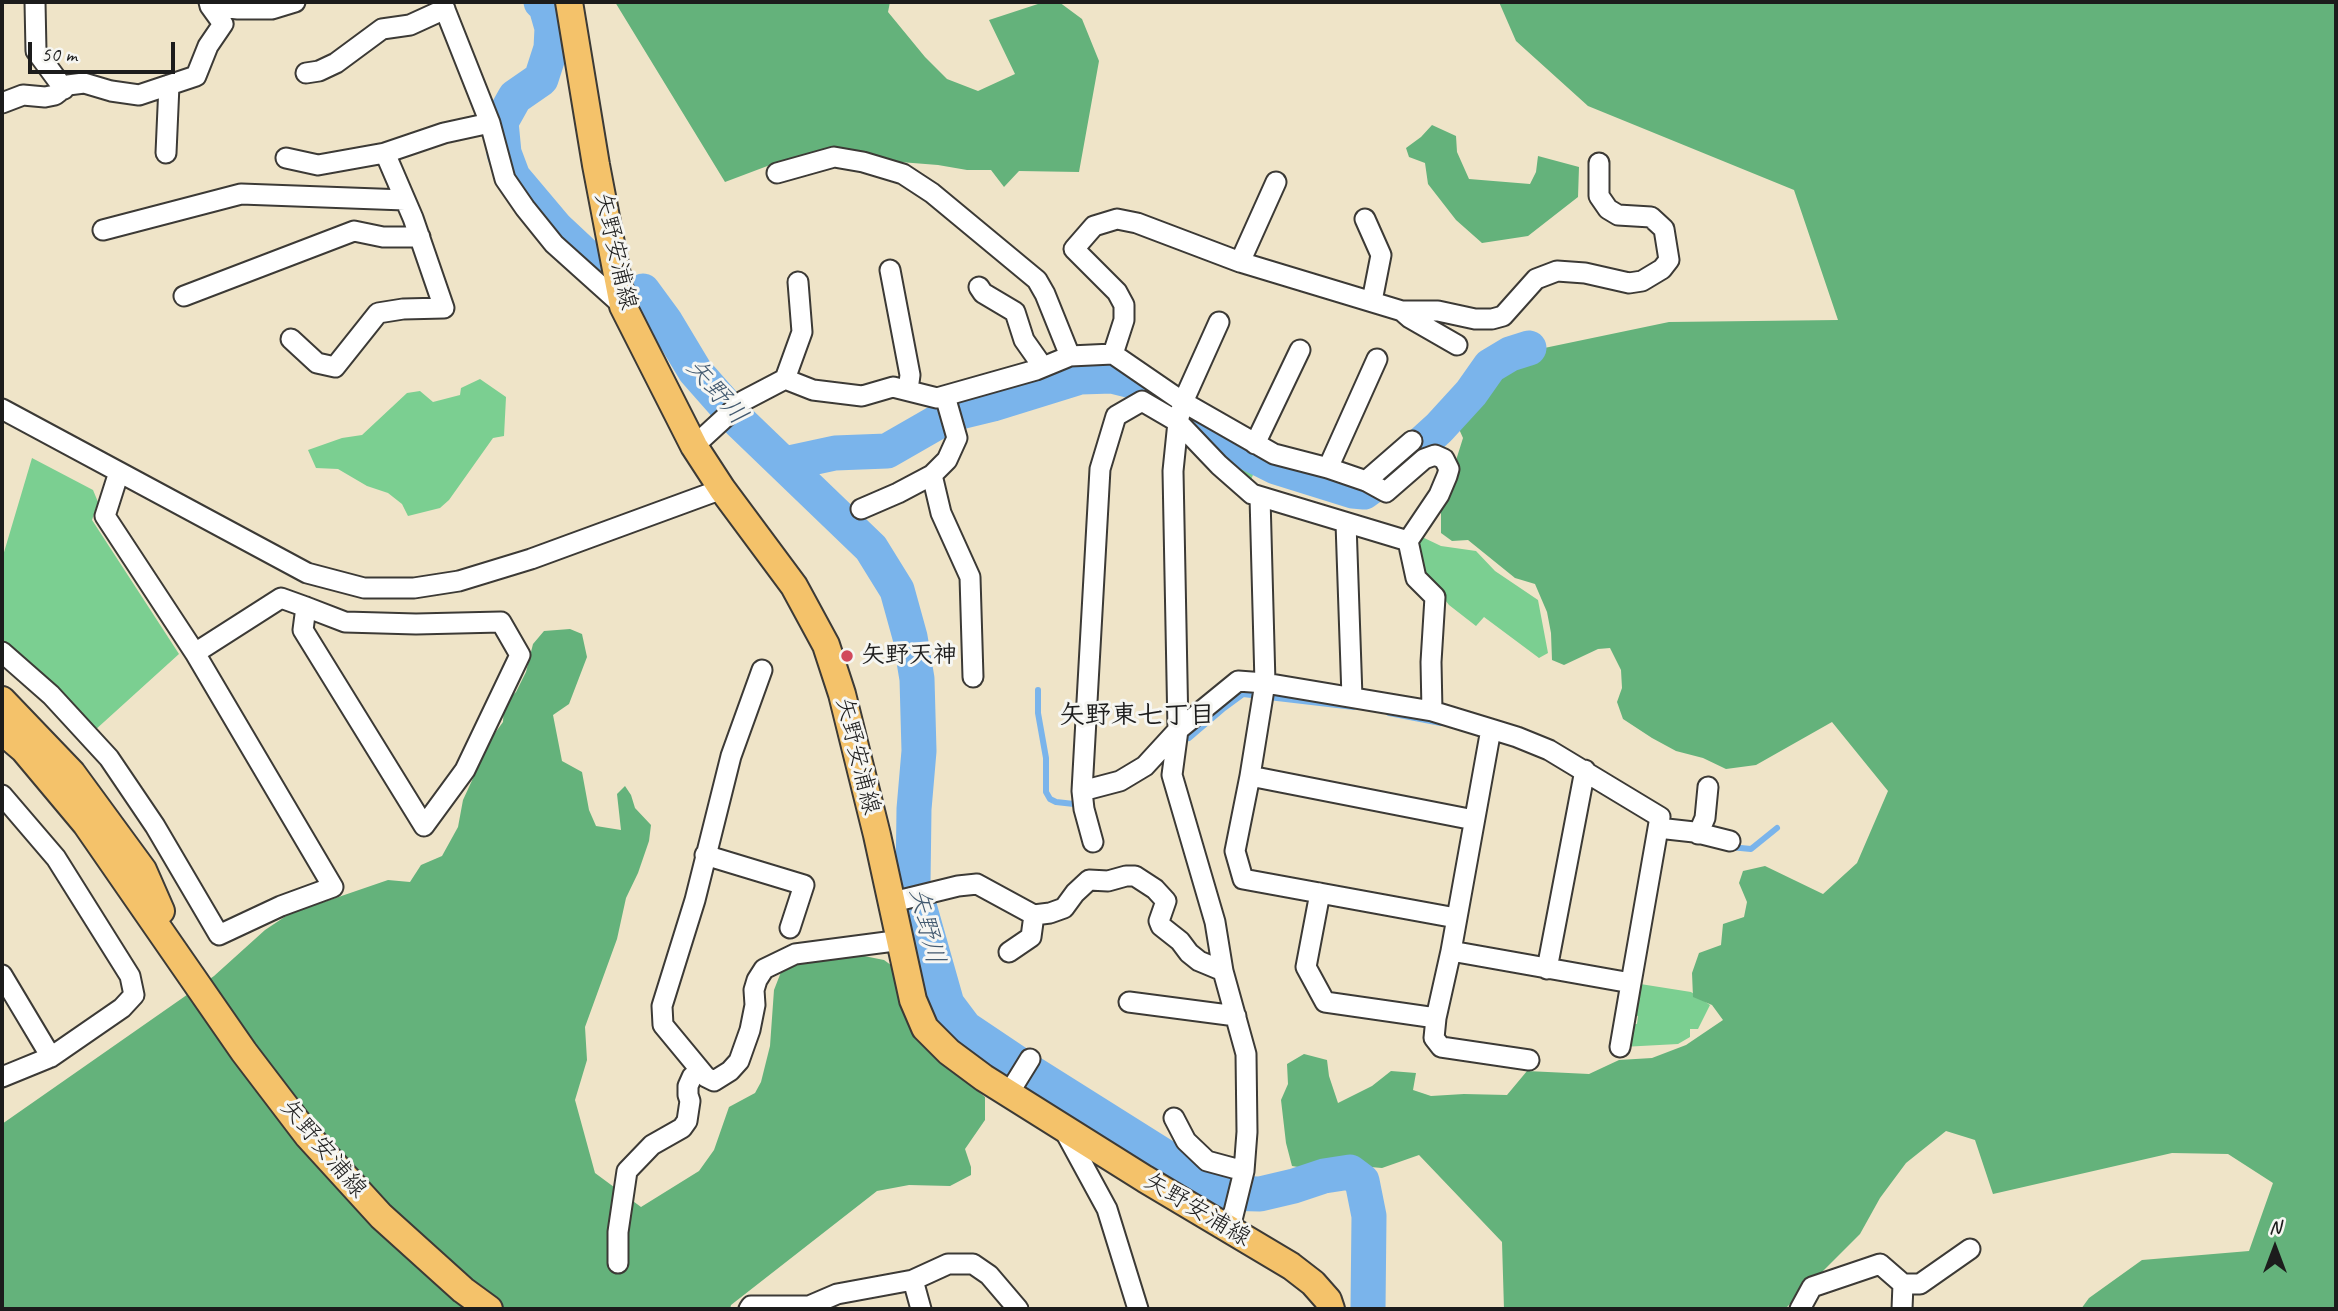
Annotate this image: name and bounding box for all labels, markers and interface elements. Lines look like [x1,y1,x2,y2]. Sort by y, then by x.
scale bar [32,28,178,72]
text: 50 m [41,41,77,67]
street label: 矢野安浦線 [587,189,643,313]
water label: 矢野川 [679,352,753,432]
place label: 矢野天神 [861,642,957,670]
marker: 矢野天神 [839,648,855,664]
street label: 矢野安浦線 [829,694,885,818]
district label: 矢野東七丁目 [1059,700,1215,732]
water label: 矢野川 [901,884,951,968]
street label: 矢野安浦線 [273,1094,373,1204]
street label: 矢野安浦線 [1138,1167,1256,1253]
north arrow [2240,1213,2310,1283]
text: N [2269,1215,2281,1239]

